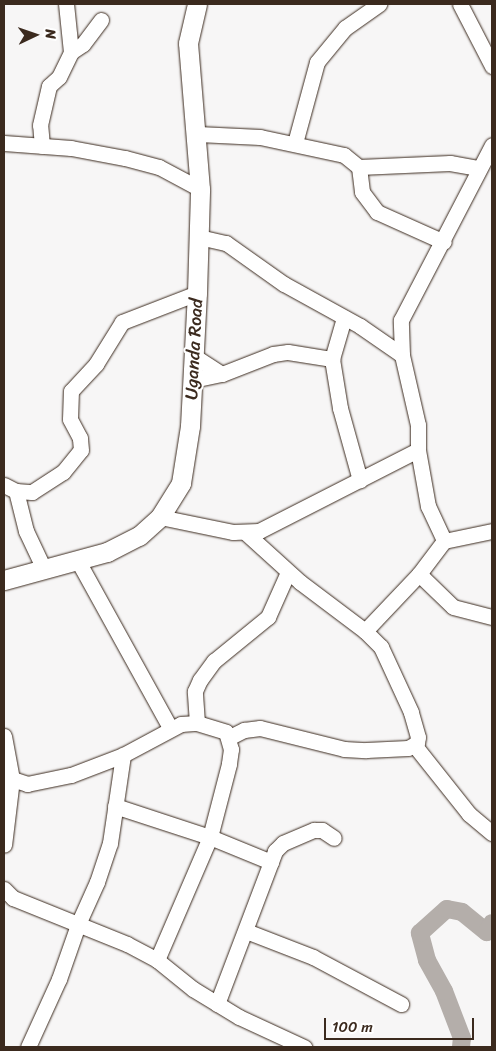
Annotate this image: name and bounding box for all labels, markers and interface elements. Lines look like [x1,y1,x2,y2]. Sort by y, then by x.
north arrow [10,10,60,60]
text: N [38,29,63,40]
street label: Uganda Road [181,298,207,400]
scale bar [326,1008,476,1040]
text: 100 m [332,1014,373,1040]

